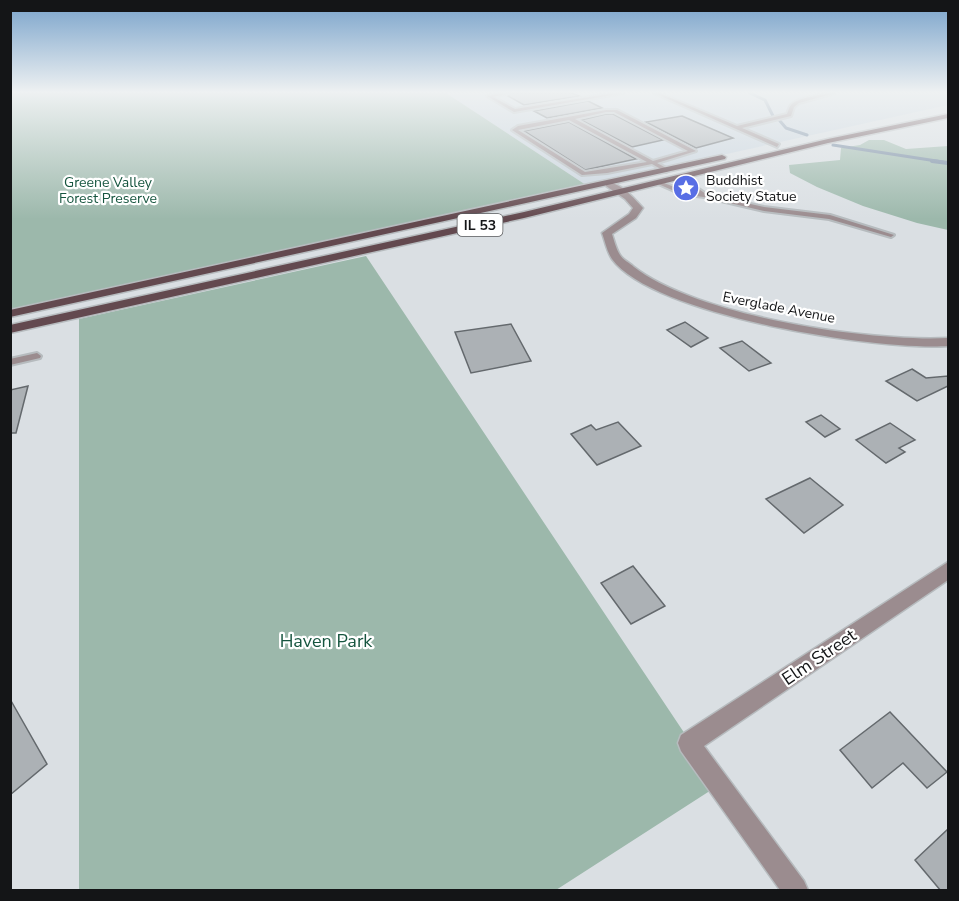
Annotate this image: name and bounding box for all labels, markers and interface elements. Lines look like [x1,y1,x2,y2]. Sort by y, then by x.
place label: Buddhist Society Statue [706,171,796,206]
park label: Greene Valley Forest Preserve [59,173,157,208]
place icon: Buddhist Society Statue [671,173,701,203]
road number: IL 53 [458,214,502,236]
street label: Everglade Avenue [721,287,837,328]
street label: Elm Street [777,623,862,691]
park label: Haven Park [280,629,373,653]

